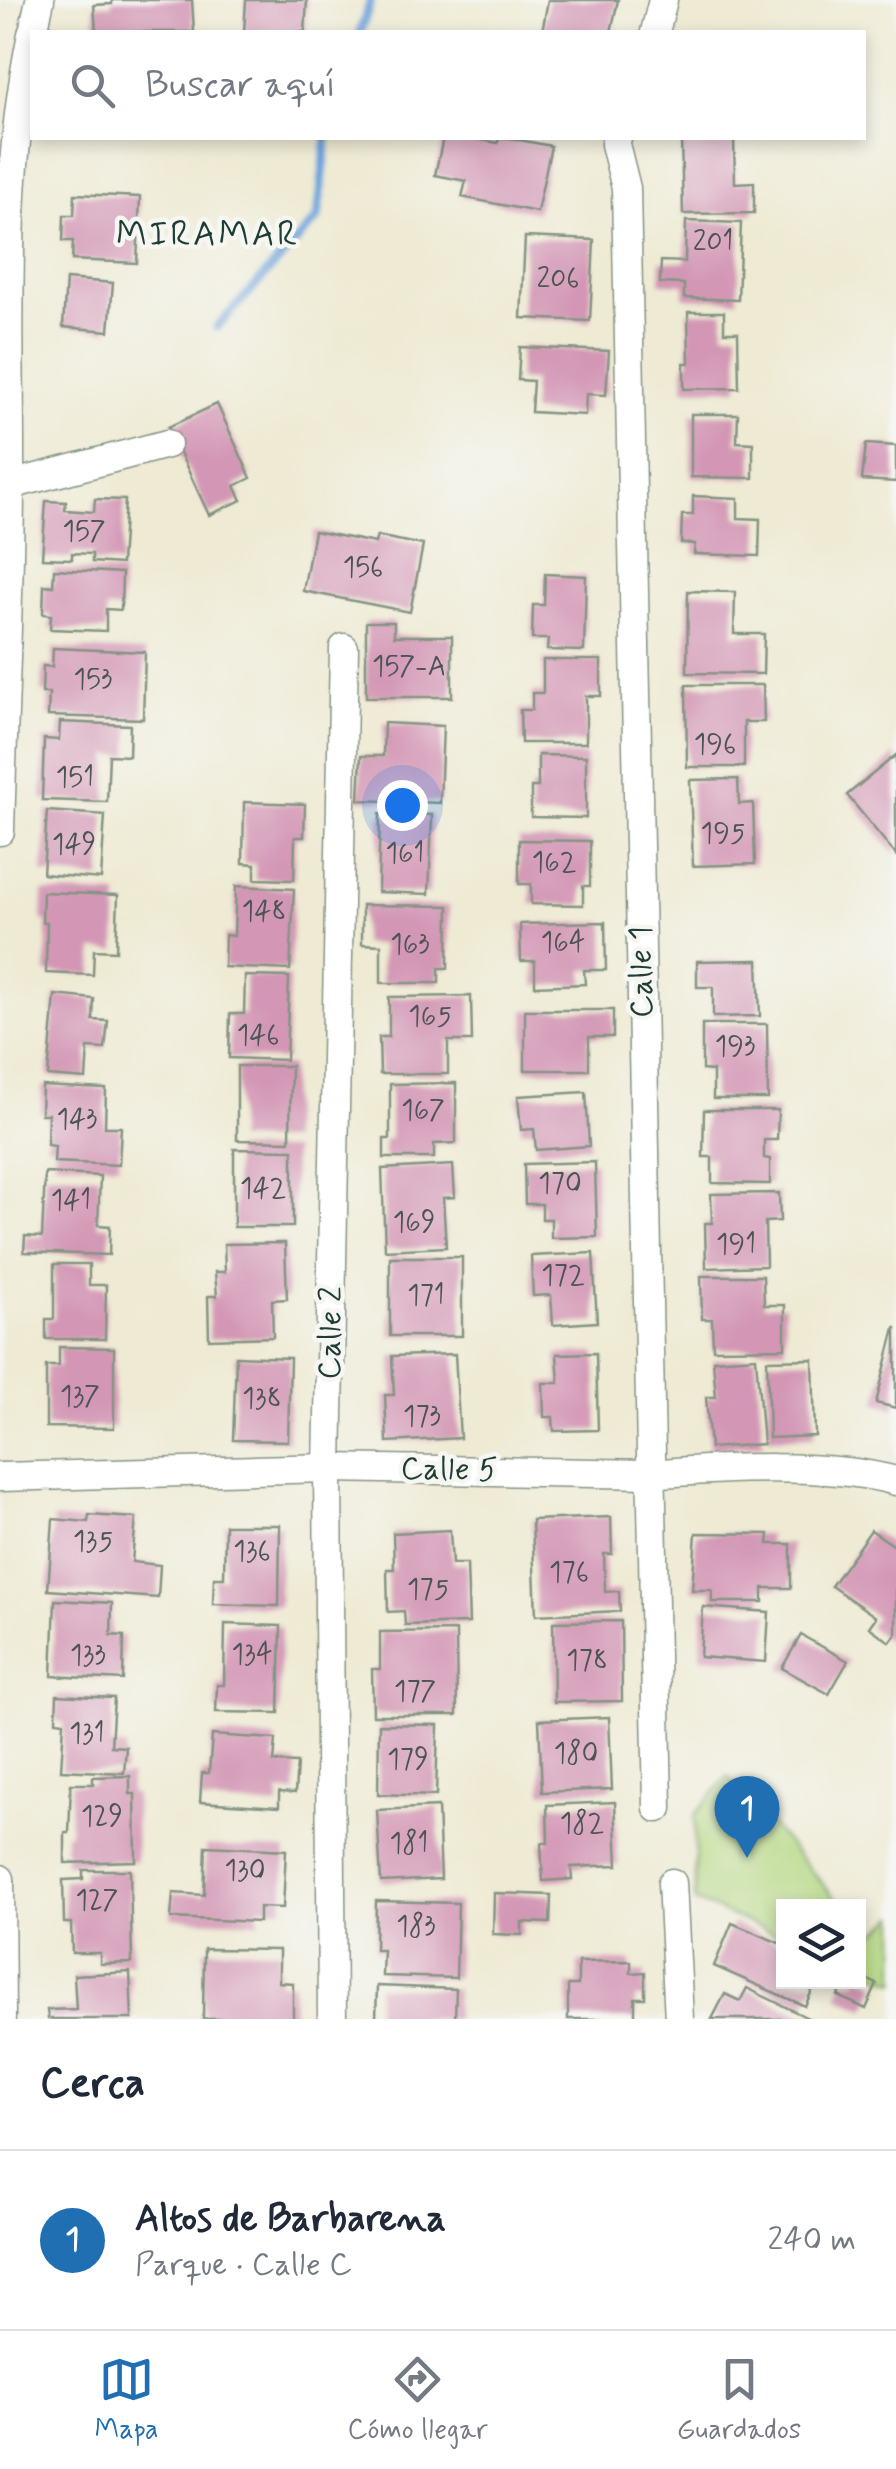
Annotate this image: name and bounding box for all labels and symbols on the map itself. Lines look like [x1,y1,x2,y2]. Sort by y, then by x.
district label: MIRAMAR [116,212,300,258]
house number: 201 [693,224,733,261]
house number: 206 [537,261,579,298]
house number: 157 [62,514,106,551]
house number: 156 [343,550,383,587]
house number: 157-A [372,649,446,686]
house number: 153 [74,662,112,699]
house number: 196 [694,727,736,764]
house number: 151 [56,760,94,797]
your location [377,780,428,831]
house number: 195 [701,816,745,853]
house number: 149 [52,827,96,864]
house number: 161 [386,836,424,873]
house number: 162 [532,845,576,882]
house number: 148 [242,894,286,931]
house number: 164 [541,925,585,962]
street label: Calle 1 [620,926,664,1018]
house number: 163 [390,927,430,964]
house number: 165 [408,999,452,1036]
house number: 146 [237,1018,279,1055]
house number: 193 [715,1029,755,1066]
house number: 167 [401,1093,445,1130]
house number: 143 [57,1102,97,1139]
house number: 170 [538,1166,582,1203]
house number: 142 [240,1171,286,1208]
house number: 141 [51,1183,91,1220]
house number: 169 [393,1205,435,1242]
house number: 191 [716,1227,756,1264]
house number: 172 [541,1258,585,1295]
house number: 171 [407,1278,445,1315]
street label: Calle 2 [309,1286,353,1380]
house number: 137 [60,1379,100,1416]
house number: 138 [242,1381,282,1418]
house number: 173 [403,1399,441,1436]
street label: Calle 5 [400,1448,498,1492]
house number: 135 [73,1524,113,1561]
house number: 136 [233,1534,271,1571]
house number: 176 [549,1555,589,1592]
house number: 175 [407,1572,449,1609]
house number: 134 [232,1637,272,1674]
house number: 133 [70,1638,106,1675]
house number: 178 [566,1643,608,1680]
house number: 177 [394,1674,436,1711]
house number: 131 [69,1716,105,1753]
house number: 180 [554,1736,598,1773]
house number: 179 [387,1742,429,1779]
pin: 1 [714,1776,780,1858]
house number: 129 [81,1799,123,1836]
house number: 182 [560,1806,604,1843]
house number: 181 [390,1826,428,1863]
house number: 130 [224,1853,266,1890]
house number: 127 [76,1883,118,1920]
house number: 183 [396,1909,436,1946]

